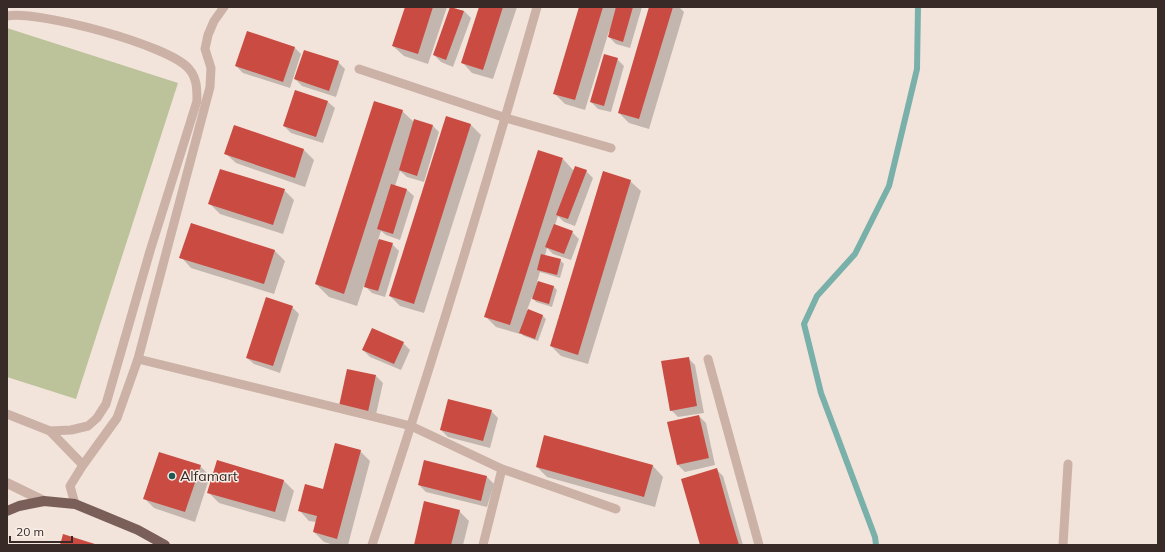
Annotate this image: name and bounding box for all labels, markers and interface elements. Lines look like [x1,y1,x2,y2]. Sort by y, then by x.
place label: Alfamart [180,467,238,485]
marker: Alfamart [167,471,177,481]
scale bar [10,518,72,544]
text: 20 m [16,524,44,539]

